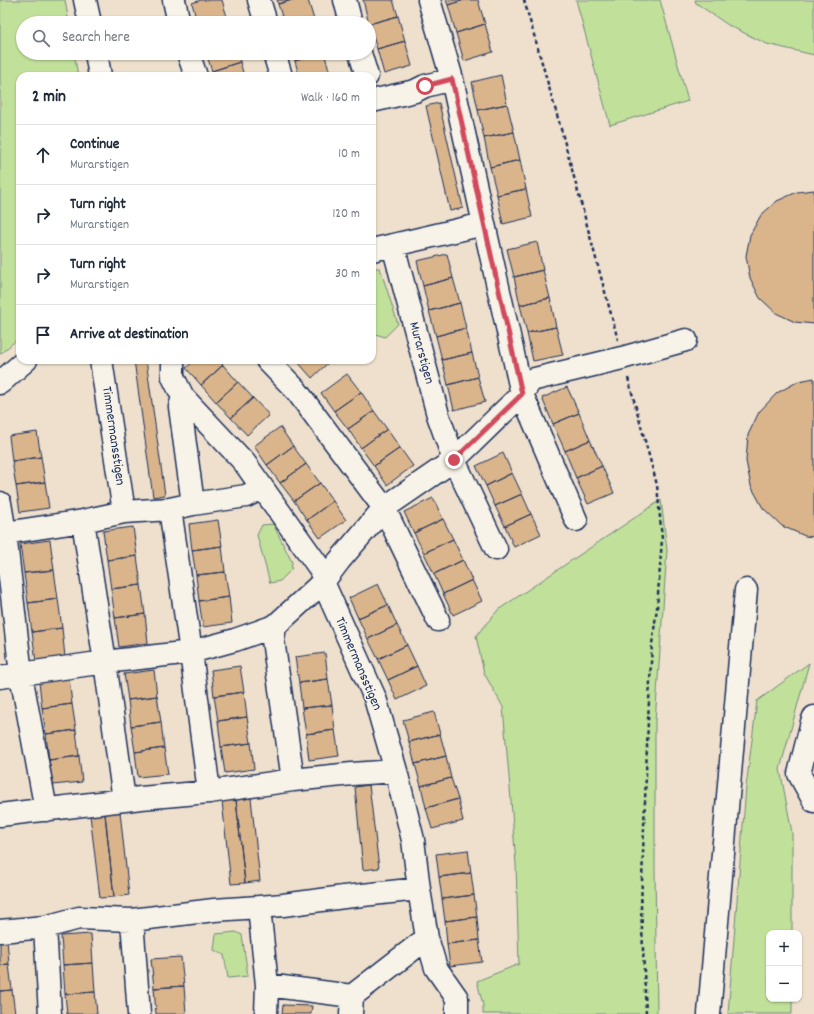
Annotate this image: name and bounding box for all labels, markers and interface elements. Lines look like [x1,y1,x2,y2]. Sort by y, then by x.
search box [16,16,376,60]
icon: search [30,27,52,49]
text: Search here [62,27,130,49]
route start [416,77,434,95]
text: 2 min [32,86,66,110]
text: Walk · 160 m [301,89,360,108]
text: Continue [70,134,119,156]
icon: ahead [32,144,54,166]
text: 10 m [338,145,360,164]
text: Murarstigen [70,156,129,175]
text: Turn right [70,194,126,216]
icon: right [32,204,54,226]
text: 120 m [332,205,360,224]
text: Murarstigen [70,216,129,235]
text: Turn right [70,254,126,276]
icon: right [32,264,54,286]
text: 30 m [335,265,360,284]
text: Murarstigen [70,276,129,295]
street label: Murarstigen [403,320,439,386]
icon: arrive [32,324,54,346]
text: Arrive at destination [70,324,188,346]
street label: Timmermansstigen [96,385,130,487]
route end [445,451,463,469]
street label: Timmermansstigen [329,614,387,714]
map controls [766,930,802,1002]
button: + [766,930,802,966]
button: − [766,966,802,1002]

